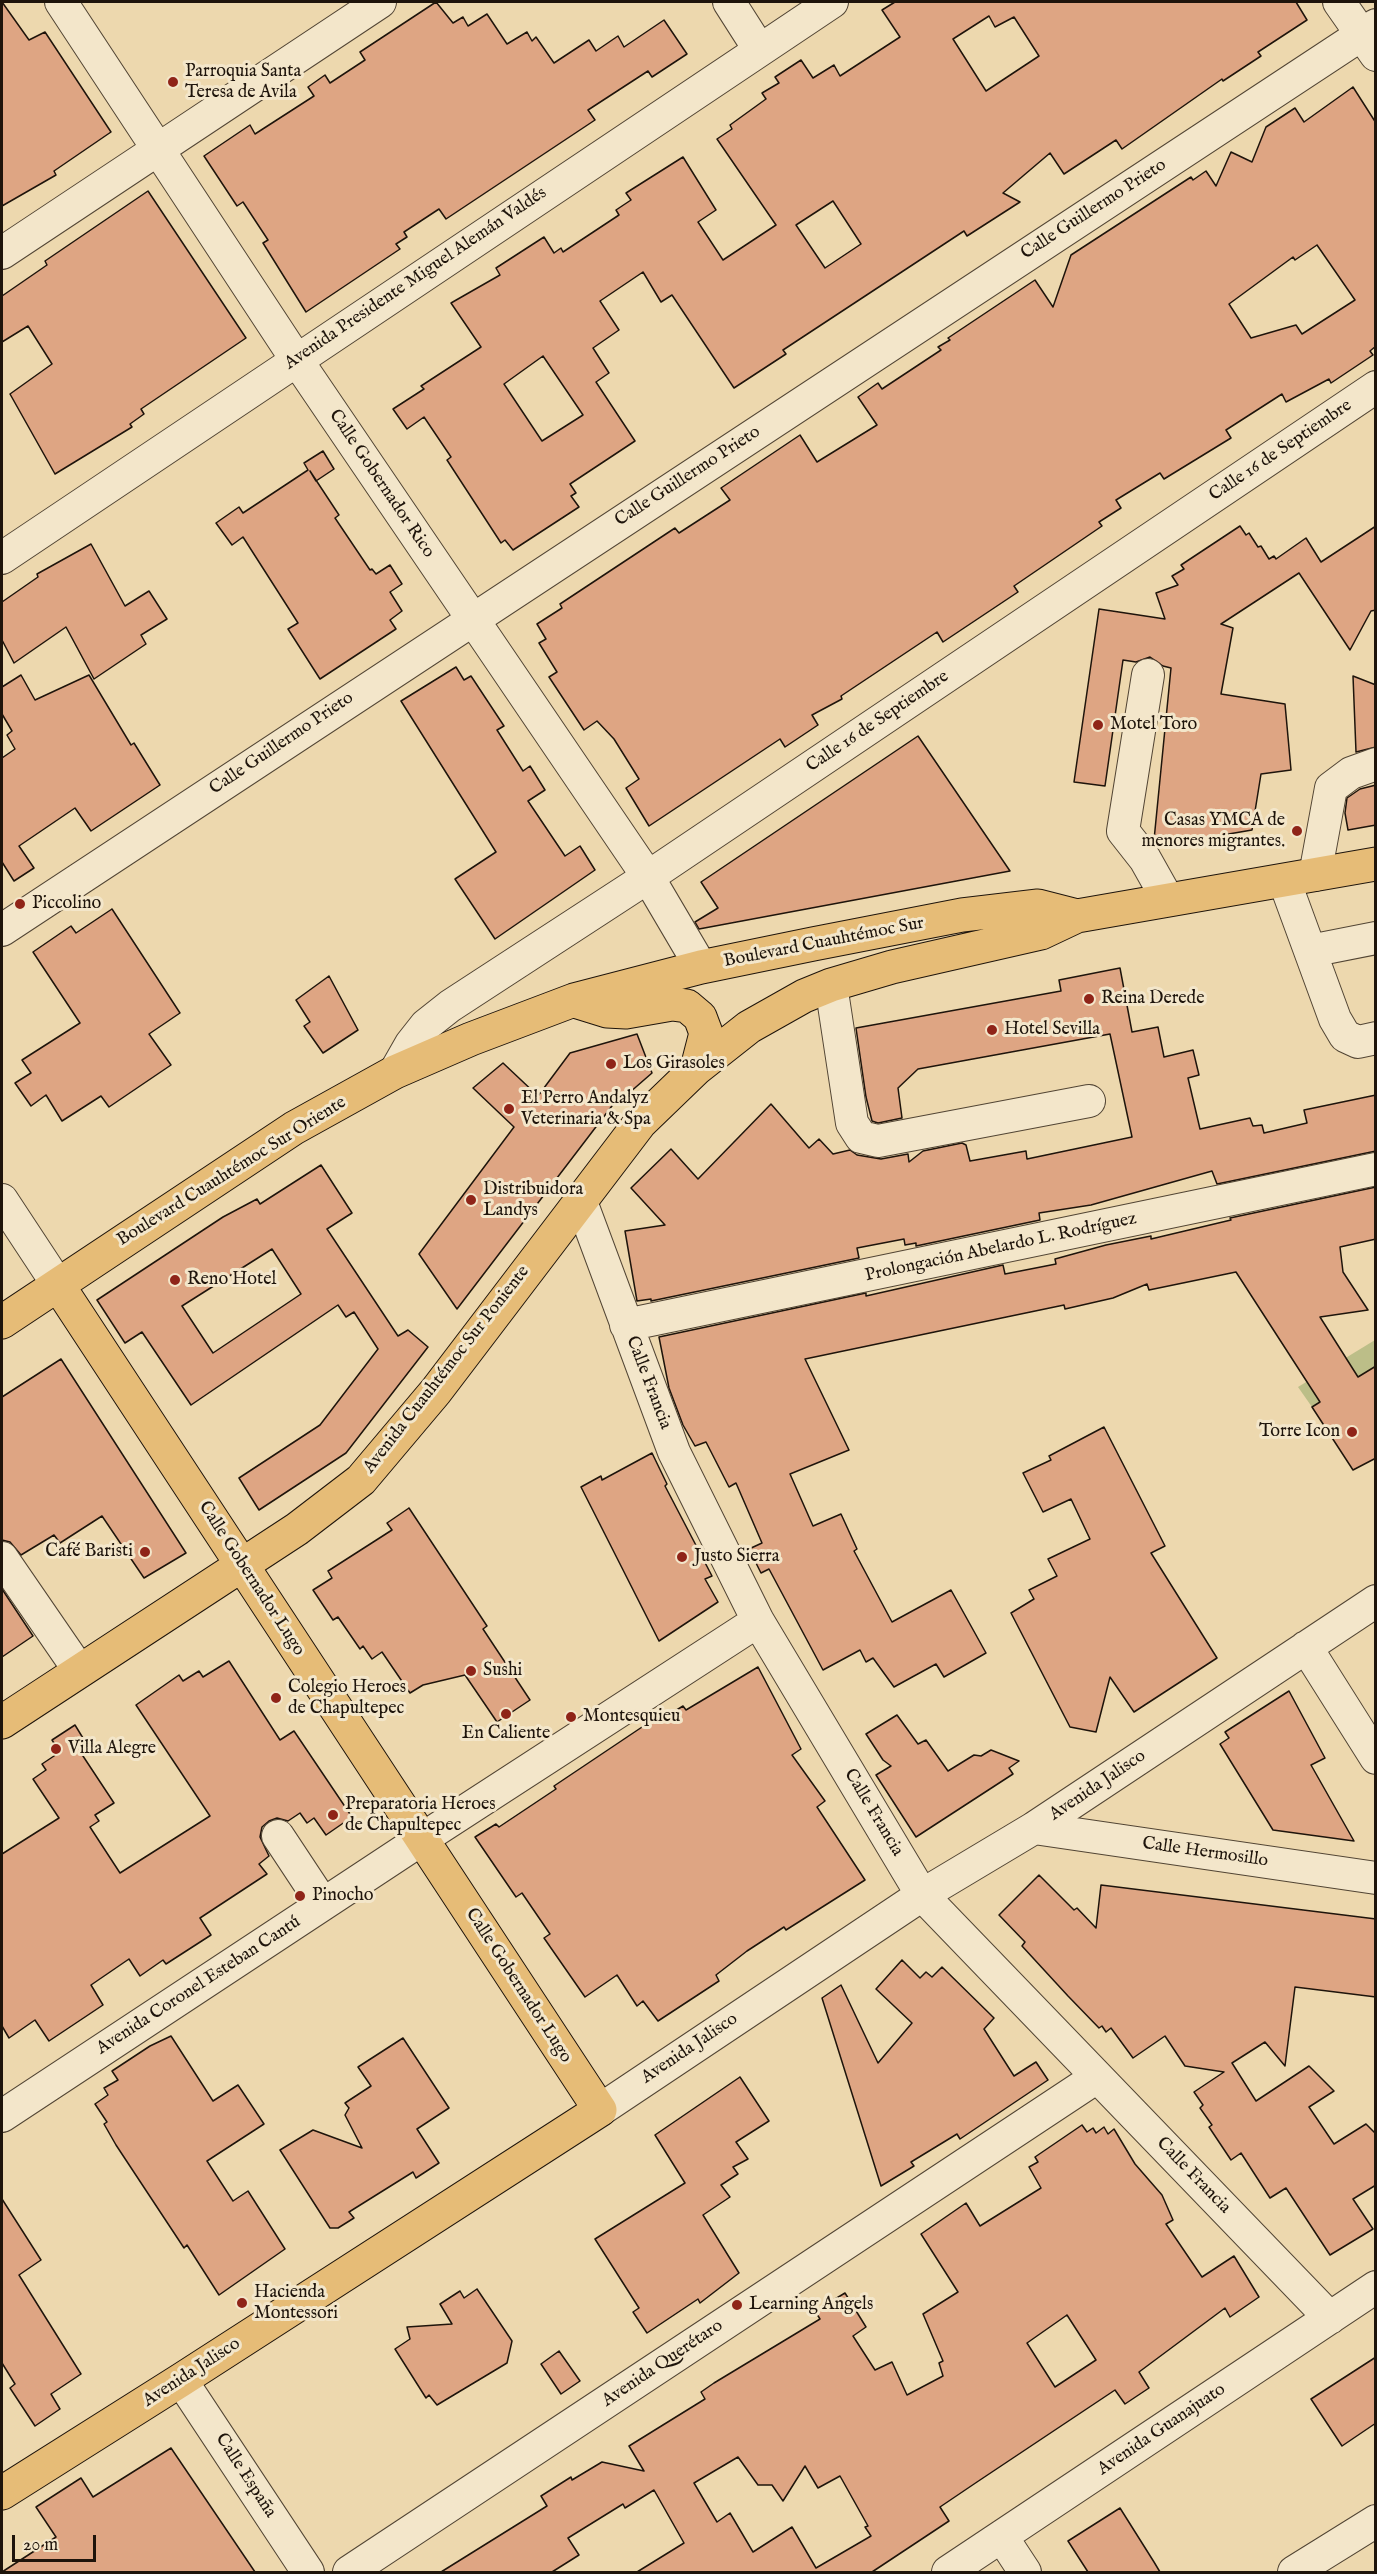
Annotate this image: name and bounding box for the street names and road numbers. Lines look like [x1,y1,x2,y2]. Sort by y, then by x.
street label: Calle Guillermo Prieto [1017,155,1171,265]
street label: Avenida Presidente Miguel Alemán Valdés [281,183,551,375]
street label: Calle 16 de Septiembre [1206,395,1356,507]
street label: Calle Gobernador Rico [323,406,439,562]
street label: Calle Guillermo Prieto [611,422,765,532]
street label: Calle 16 de Septiembre [803,666,953,778]
street label: Calle Guillermo Prieto [206,688,358,800]
street label: Boulevard Cuauhtémoc Sur [722,913,926,973]
street label: Boulevard Cuauhtémoc Sur Oriente [114,1092,350,1252]
street label: Prolongación Abelardo L. Rodríguez [863,1209,1139,1287]
street label: Avenida Cuauhtémoc Sur Poniente [359,1262,535,1478]
street label: Calle Francia [620,1333,676,1433]
street label: Calle Gobernador Lugo [193,1498,309,1660]
street label: Avenida Jalisco [1046,1746,1150,1826]
street label: Calle Francia [838,1765,908,1861]
street label: Calle Hermosillo [1141,1833,1269,1873]
street label: Calle Gobernador Lugo [460,1905,576,2067]
street label: Avenida Coronel Esteban Cantú [93,1912,305,2060]
street label: Avenida Jalisco [638,2009,742,2089]
street label: Calle Francia [1151,2133,1235,2219]
street label: Avenida Querétaro [598,2316,728,2412]
street label: Avenida Jalisco [139,2334,245,2412]
street label: Avenida Guanajuato [1094,2379,1230,2481]
street label: Calle España [210,2430,280,2522]

